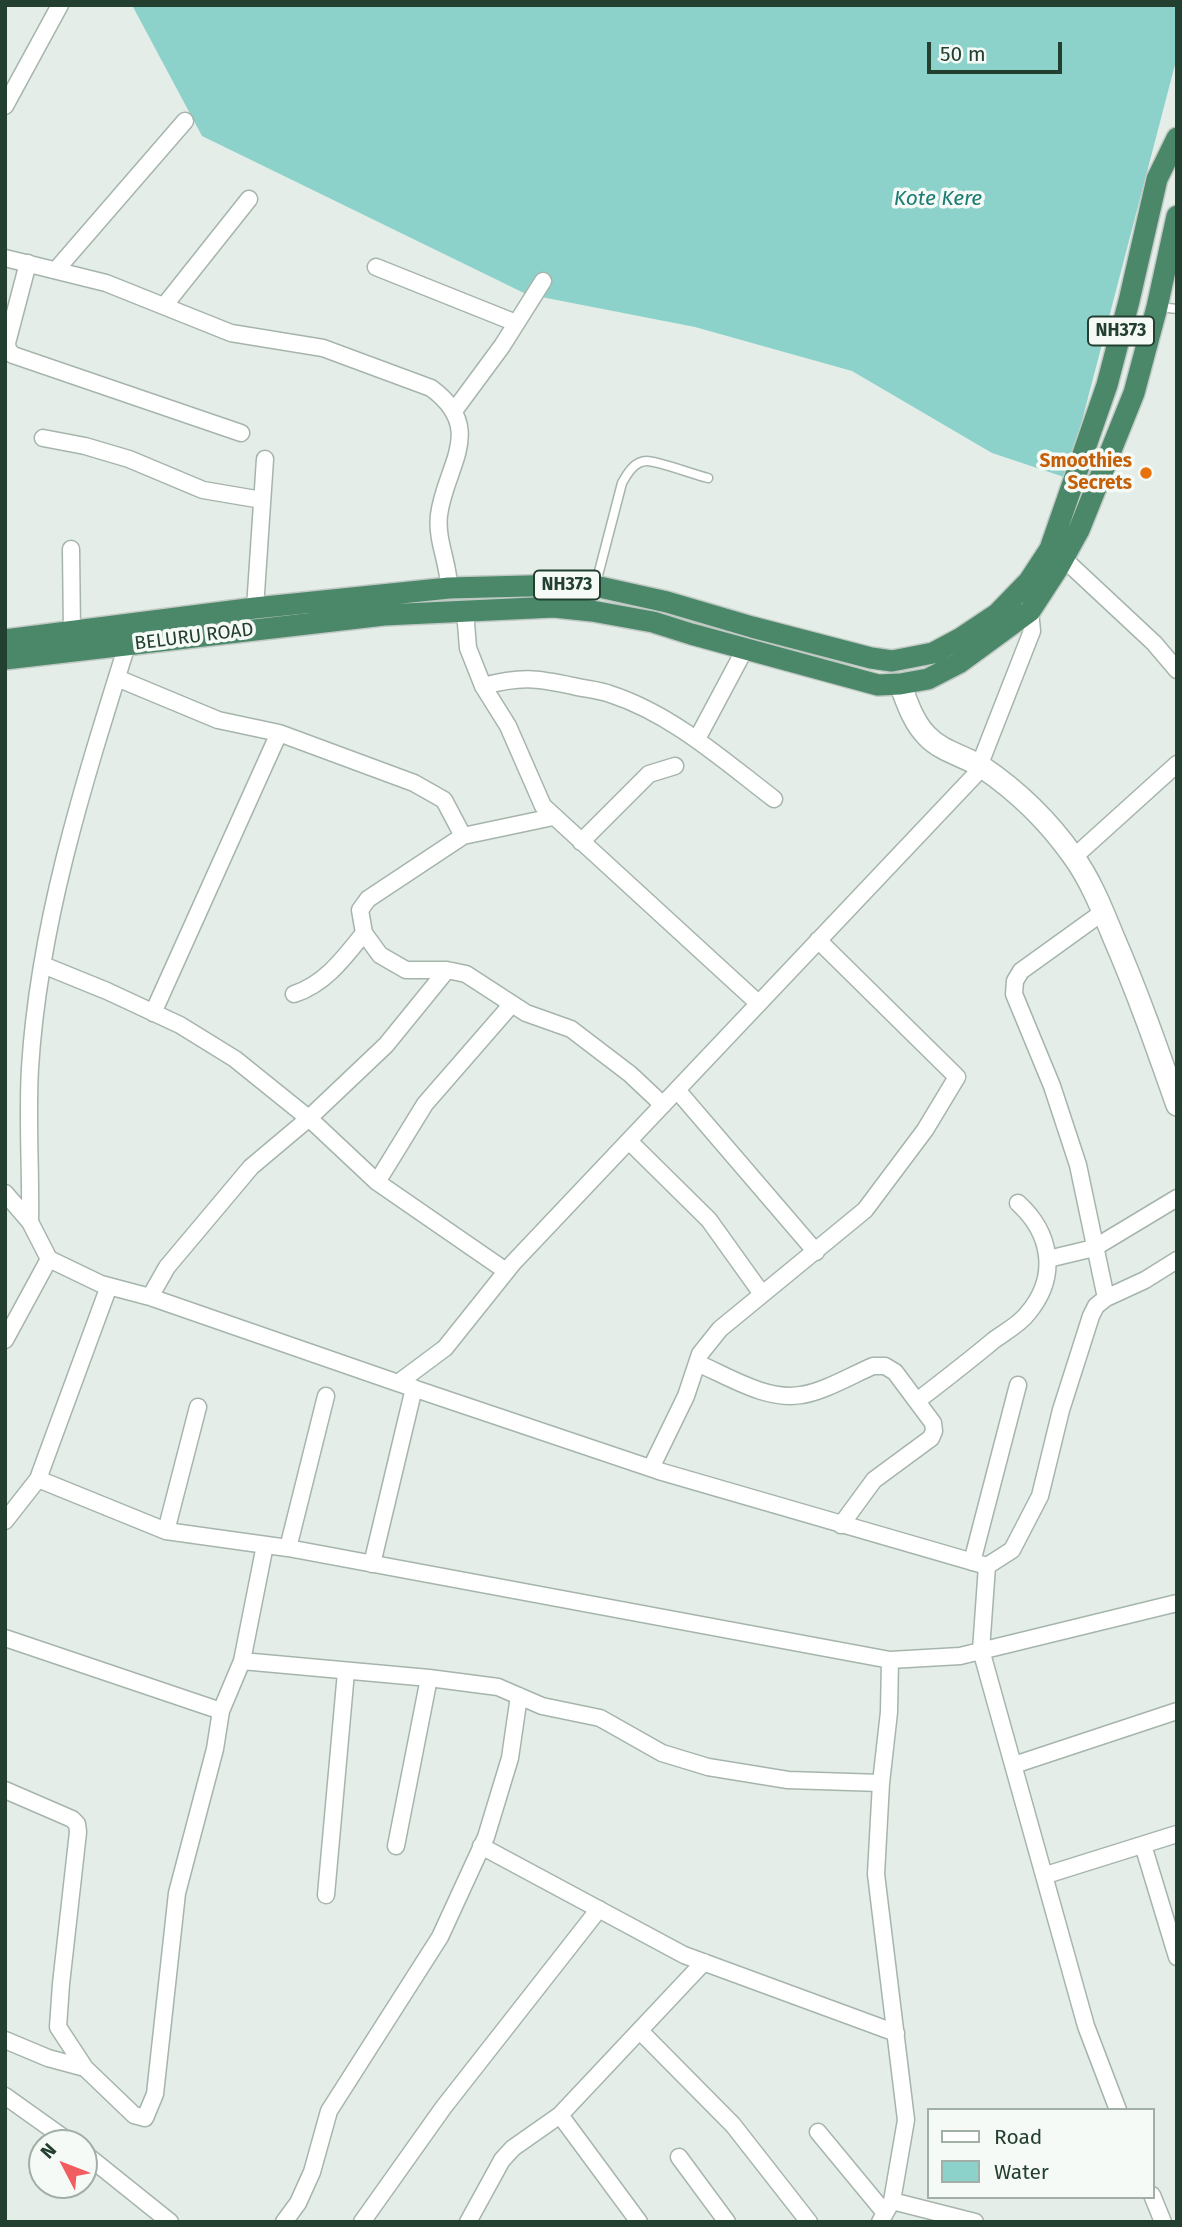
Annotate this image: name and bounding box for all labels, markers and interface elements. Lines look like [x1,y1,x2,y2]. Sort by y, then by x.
scale bar [930,28,1065,72]
text: 50 m [940,41,986,67]
water label: Kote Kere [894,186,982,212]
road number: NH373 [1088,316,1154,346]
place label: Smoothies Secrets [1040,451,1132,495]
marker: Smoothies Secrets [1138,465,1154,481]
road number: NH373 [534,570,600,600]
street label: BELURU ROAD [133,618,255,656]
legend [926,2108,1154,2199]
text: Road [994,2124,1042,2150]
north arrow [28,2129,98,2199]
text: N [36,2139,61,2163]
text: Water [994,2159,1049,2185]

